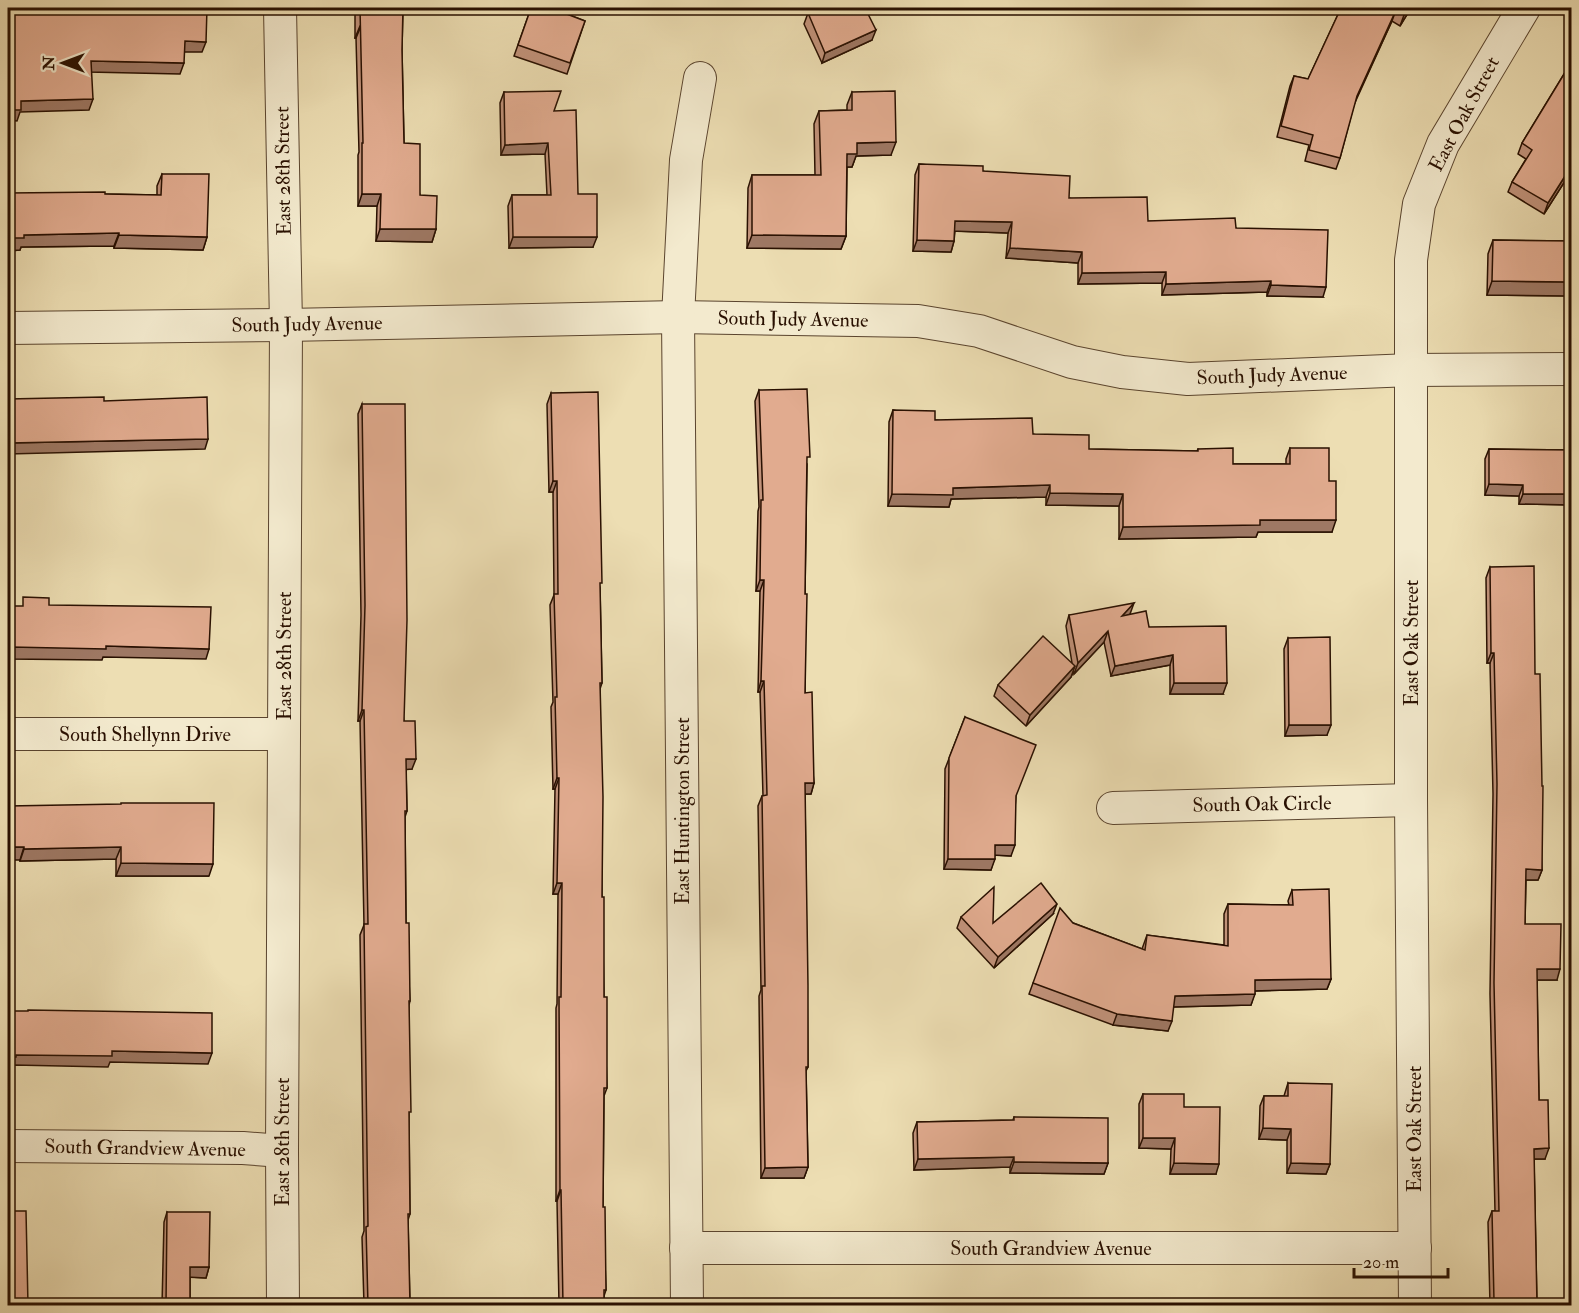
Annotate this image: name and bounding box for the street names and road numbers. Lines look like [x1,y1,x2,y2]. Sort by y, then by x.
street label: East Oak Street [1423,52,1505,176]
street label: East 28th Street [269,106,297,236]
street label: South Judy Avenue [717,305,869,333]
street label: South Judy Avenue [231,310,383,338]
street label: South Judy Avenue [1196,360,1348,390]
street label: East Oak Street [1399,579,1424,706]
street label: East 28th Street [272,591,297,721]
street label: East Huntington Street [670,717,695,905]
street label: South Shellynn Drive [59,722,231,747]
street label: South Oak Circle [1192,790,1332,818]
street label: East Oak Street [1402,1065,1427,1192]
street label: East 28th Street [270,1077,295,1207]
street label: South Grandview Avenue [44,1134,246,1162]
street label: South Grandview Avenue [950,1236,1152,1261]

